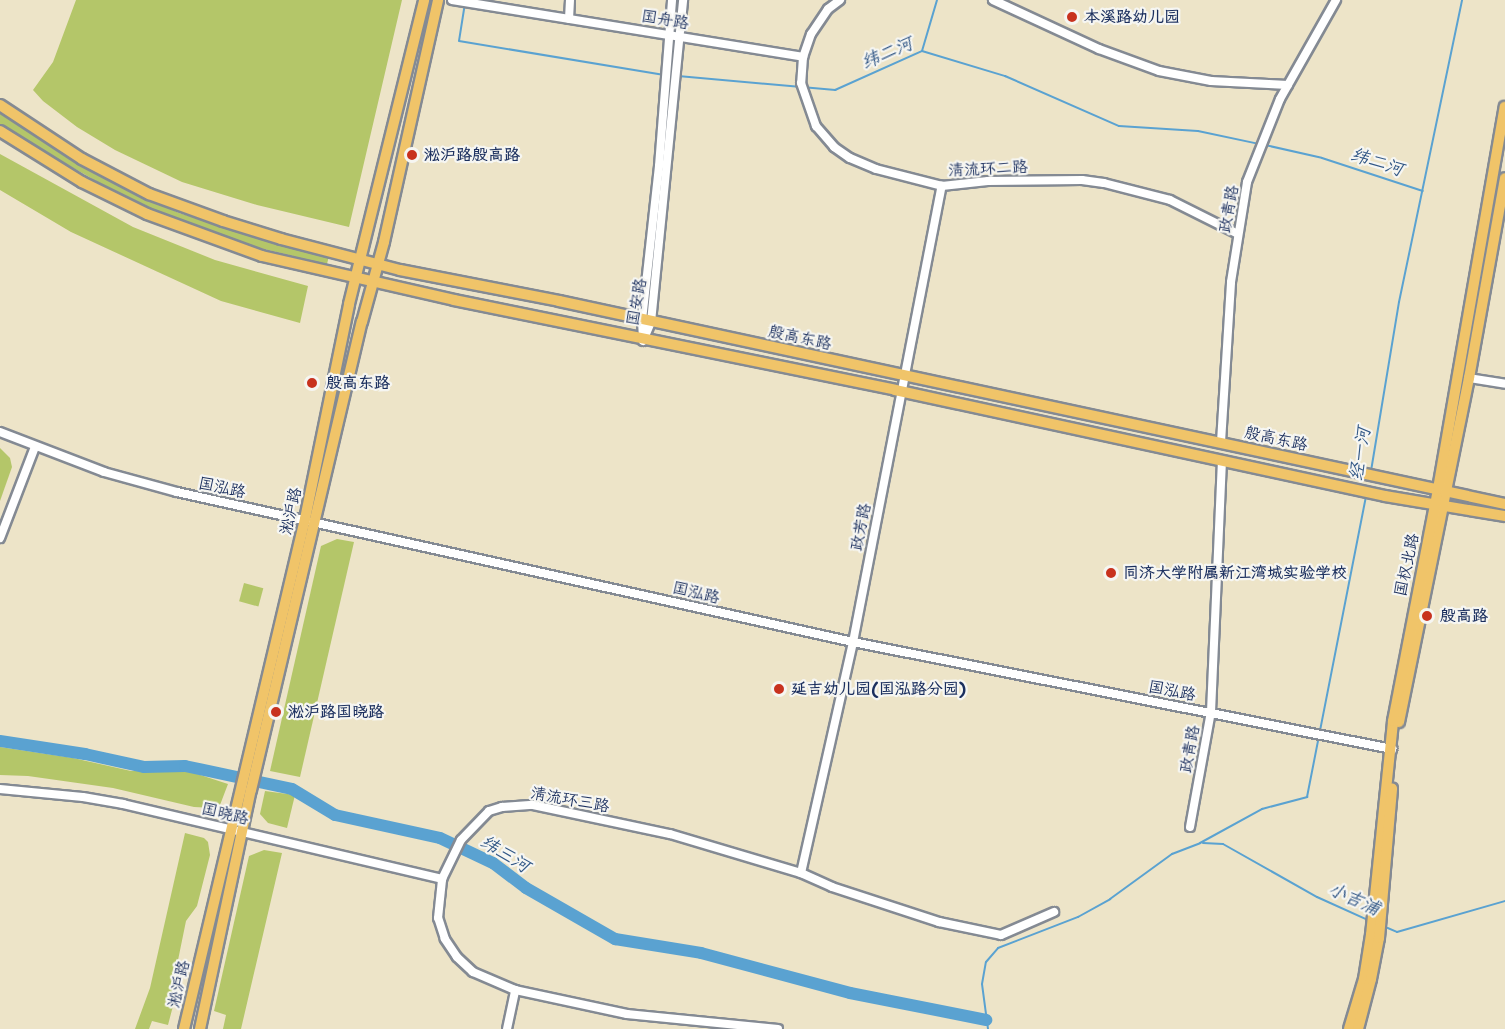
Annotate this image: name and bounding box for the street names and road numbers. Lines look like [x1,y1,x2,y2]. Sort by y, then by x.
street label: 国舟路 [640,7,690,33]
street label: 清流环二路 [948,157,1028,181]
street label: 政青路 [1215,184,1243,234]
street label: 国安路 [623,277,651,327]
street label: 殷高东路 [767,322,833,354]
street label: 殷高东路 [1243,423,1309,455]
street label: 国泓路 [197,474,247,502]
street label: 淞沪路 [276,485,306,537]
street label: 政芳路 [847,502,875,552]
street label: 国权北路 [1391,532,1423,598]
street label: 国泓路 [670,578,722,608]
street label: 国泓路 [1147,677,1197,705]
street label: 政青路 [1176,724,1204,774]
street label: 清流环三路 [529,784,611,816]
street label: 国晓路 [199,799,251,829]
street label: 淞沪路 [164,958,194,1010]

